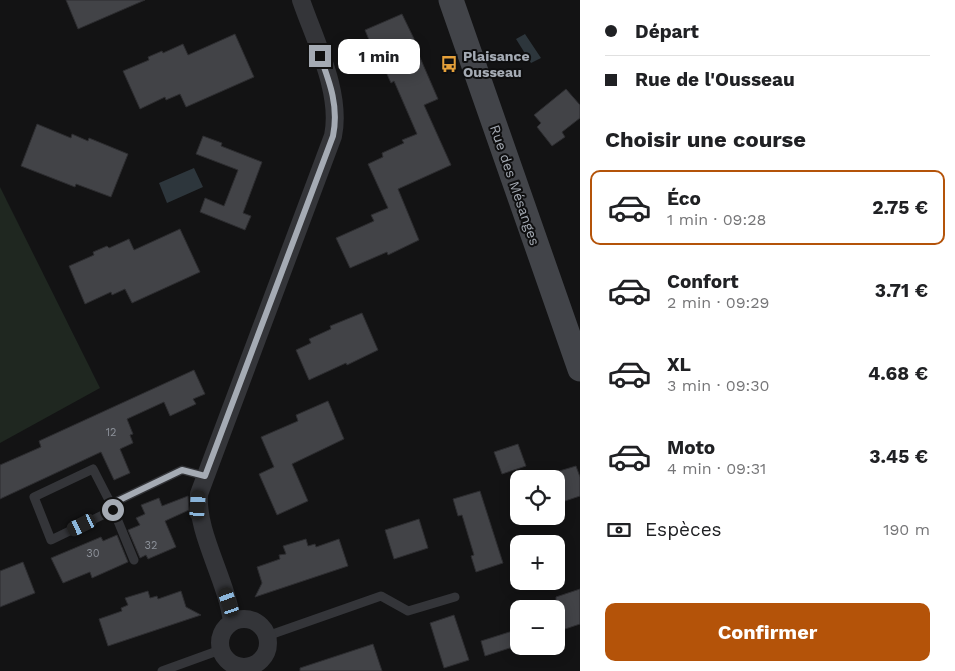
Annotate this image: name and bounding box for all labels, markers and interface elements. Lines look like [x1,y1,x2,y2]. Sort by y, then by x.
text: Départ [635,20,699,43]
callout: 1 min [338,38,420,74]
route end [309,45,331,67]
text: 1 min [358,47,400,66]
place label: Plaisance Ousseau [463,48,530,80]
bus stop icon: Plaisance Ousseau [439,54,459,74]
text: Rue de l'Ousseau [635,68,795,91]
street label: Rue des Mésanges [487,123,543,247]
text: Choisir une course [605,127,806,152]
icon: car [607,185,652,230]
text: Éco [667,187,701,210]
text: 2.75 € [872,196,928,219]
text: 1 min · 09:28 [667,210,766,229]
icon: car [607,268,652,313]
text: Confort [667,270,738,293]
text: 3.71 € [875,279,928,302]
text: 2 min · 09:29 [667,293,769,312]
icon: car [607,351,652,396]
text: XL [667,353,691,376]
text: 4.68 € [868,362,928,385]
text: 3 min · 09:30 [667,376,770,395]
house number: 12 [106,426,116,439]
icon: car [607,434,652,479]
text: Moto [667,436,715,459]
text: 3.45 € [869,445,928,468]
text: 4 min · 09:31 [667,459,766,478]
map controls [510,470,565,655]
button: locate [510,470,565,525]
car [189,490,206,520]
route start [102,499,124,521]
car [65,512,98,538]
icon: cash [605,516,633,544]
text: Espèces [645,518,722,541]
text: 190 m [883,520,930,539]
button: + [510,535,565,590]
house number: 32 [145,539,157,552]
house number: 30 [86,547,100,560]
car [217,585,240,619]
button: − [510,600,565,655]
button: Confirmer [605,603,930,661]

